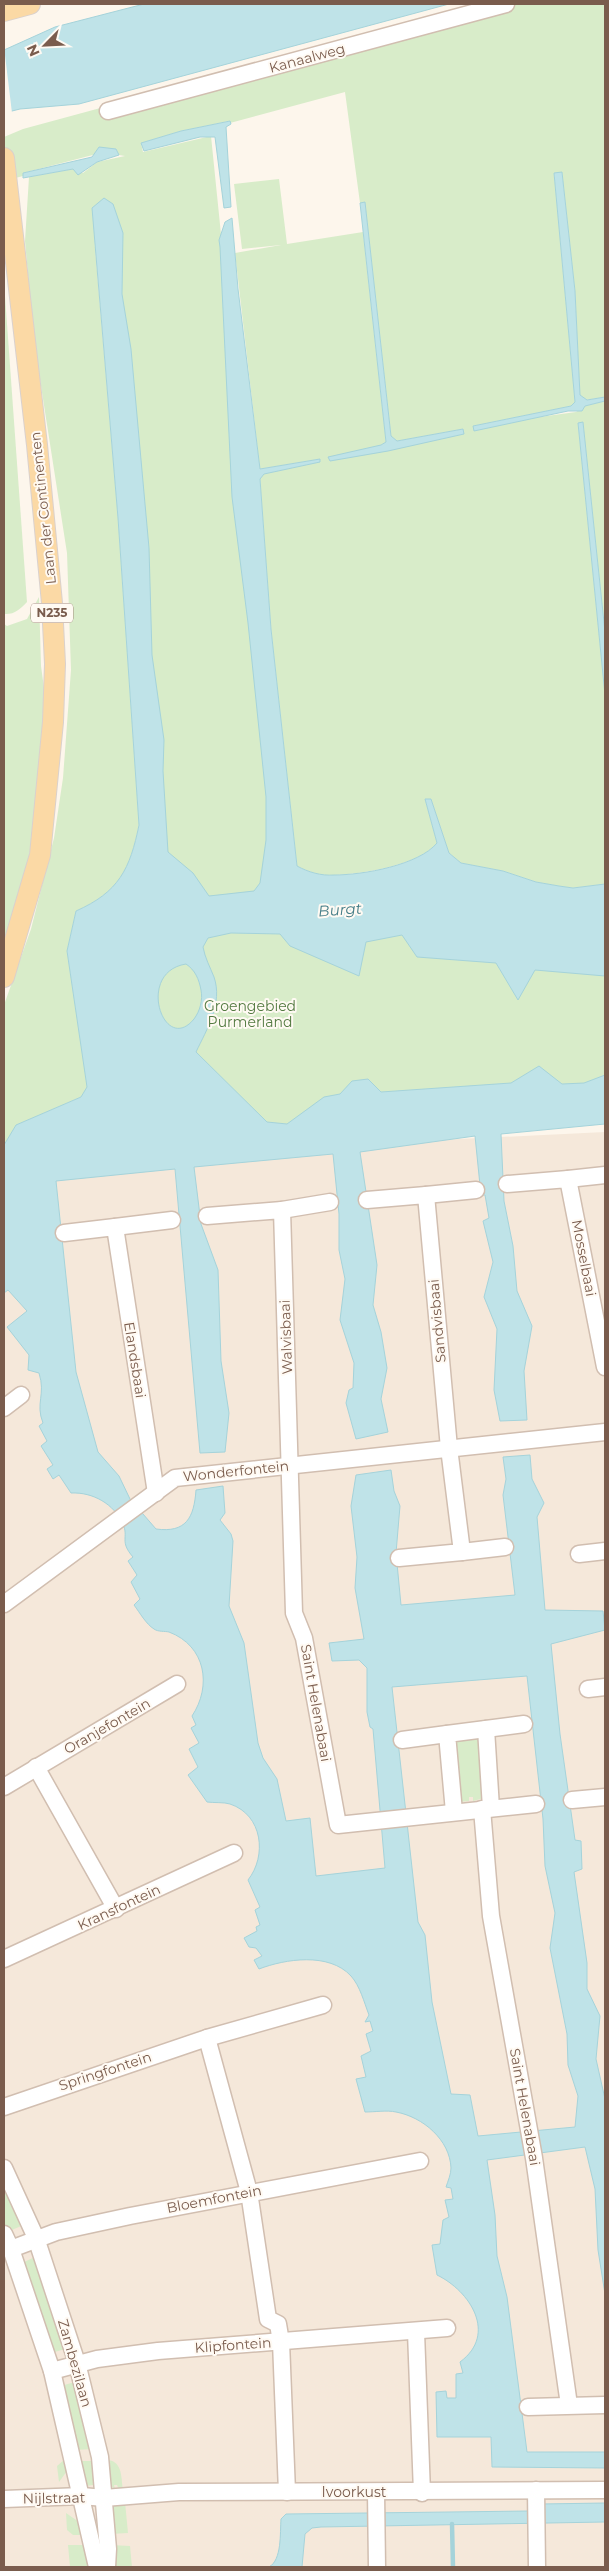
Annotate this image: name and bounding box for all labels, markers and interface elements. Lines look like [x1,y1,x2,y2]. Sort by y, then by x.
north arrow [20,20,70,70]
street label: Kanaalweg [267,39,347,77]
text: N [23,41,44,59]
street label: Laan der Continenten [26,431,60,585]
road number: N235 [31,604,73,622]
water label: Burgt [318,899,362,920]
park label: Groengebied Purmerland [204,997,296,1031]
street label: Mosselbaai [568,1218,600,1298]
street label: Sandvisbaai [424,1278,450,1364]
street label: Walvisbaai [276,1299,296,1375]
street label: Elandsbaai [120,1321,150,1399]
street label: Wonderfontein [182,1456,290,1486]
street label: Saint Helenabaai [297,1643,335,1763]
street label: Oranjefontein [61,1694,153,1758]
street label: Kransfontein [75,1880,163,1934]
street label: Saint Helenabaai [506,2047,544,2167]
street label: Springfontein [56,2048,154,2094]
street label: Bloemfontein [165,2181,263,2217]
street label: Zambezilaan [54,2317,96,2409]
street label: Klipfontein [194,2333,272,2357]
street label: Ivoorkust [322,2483,387,2501]
street label: Nijlstraat [23,2488,86,2508]

